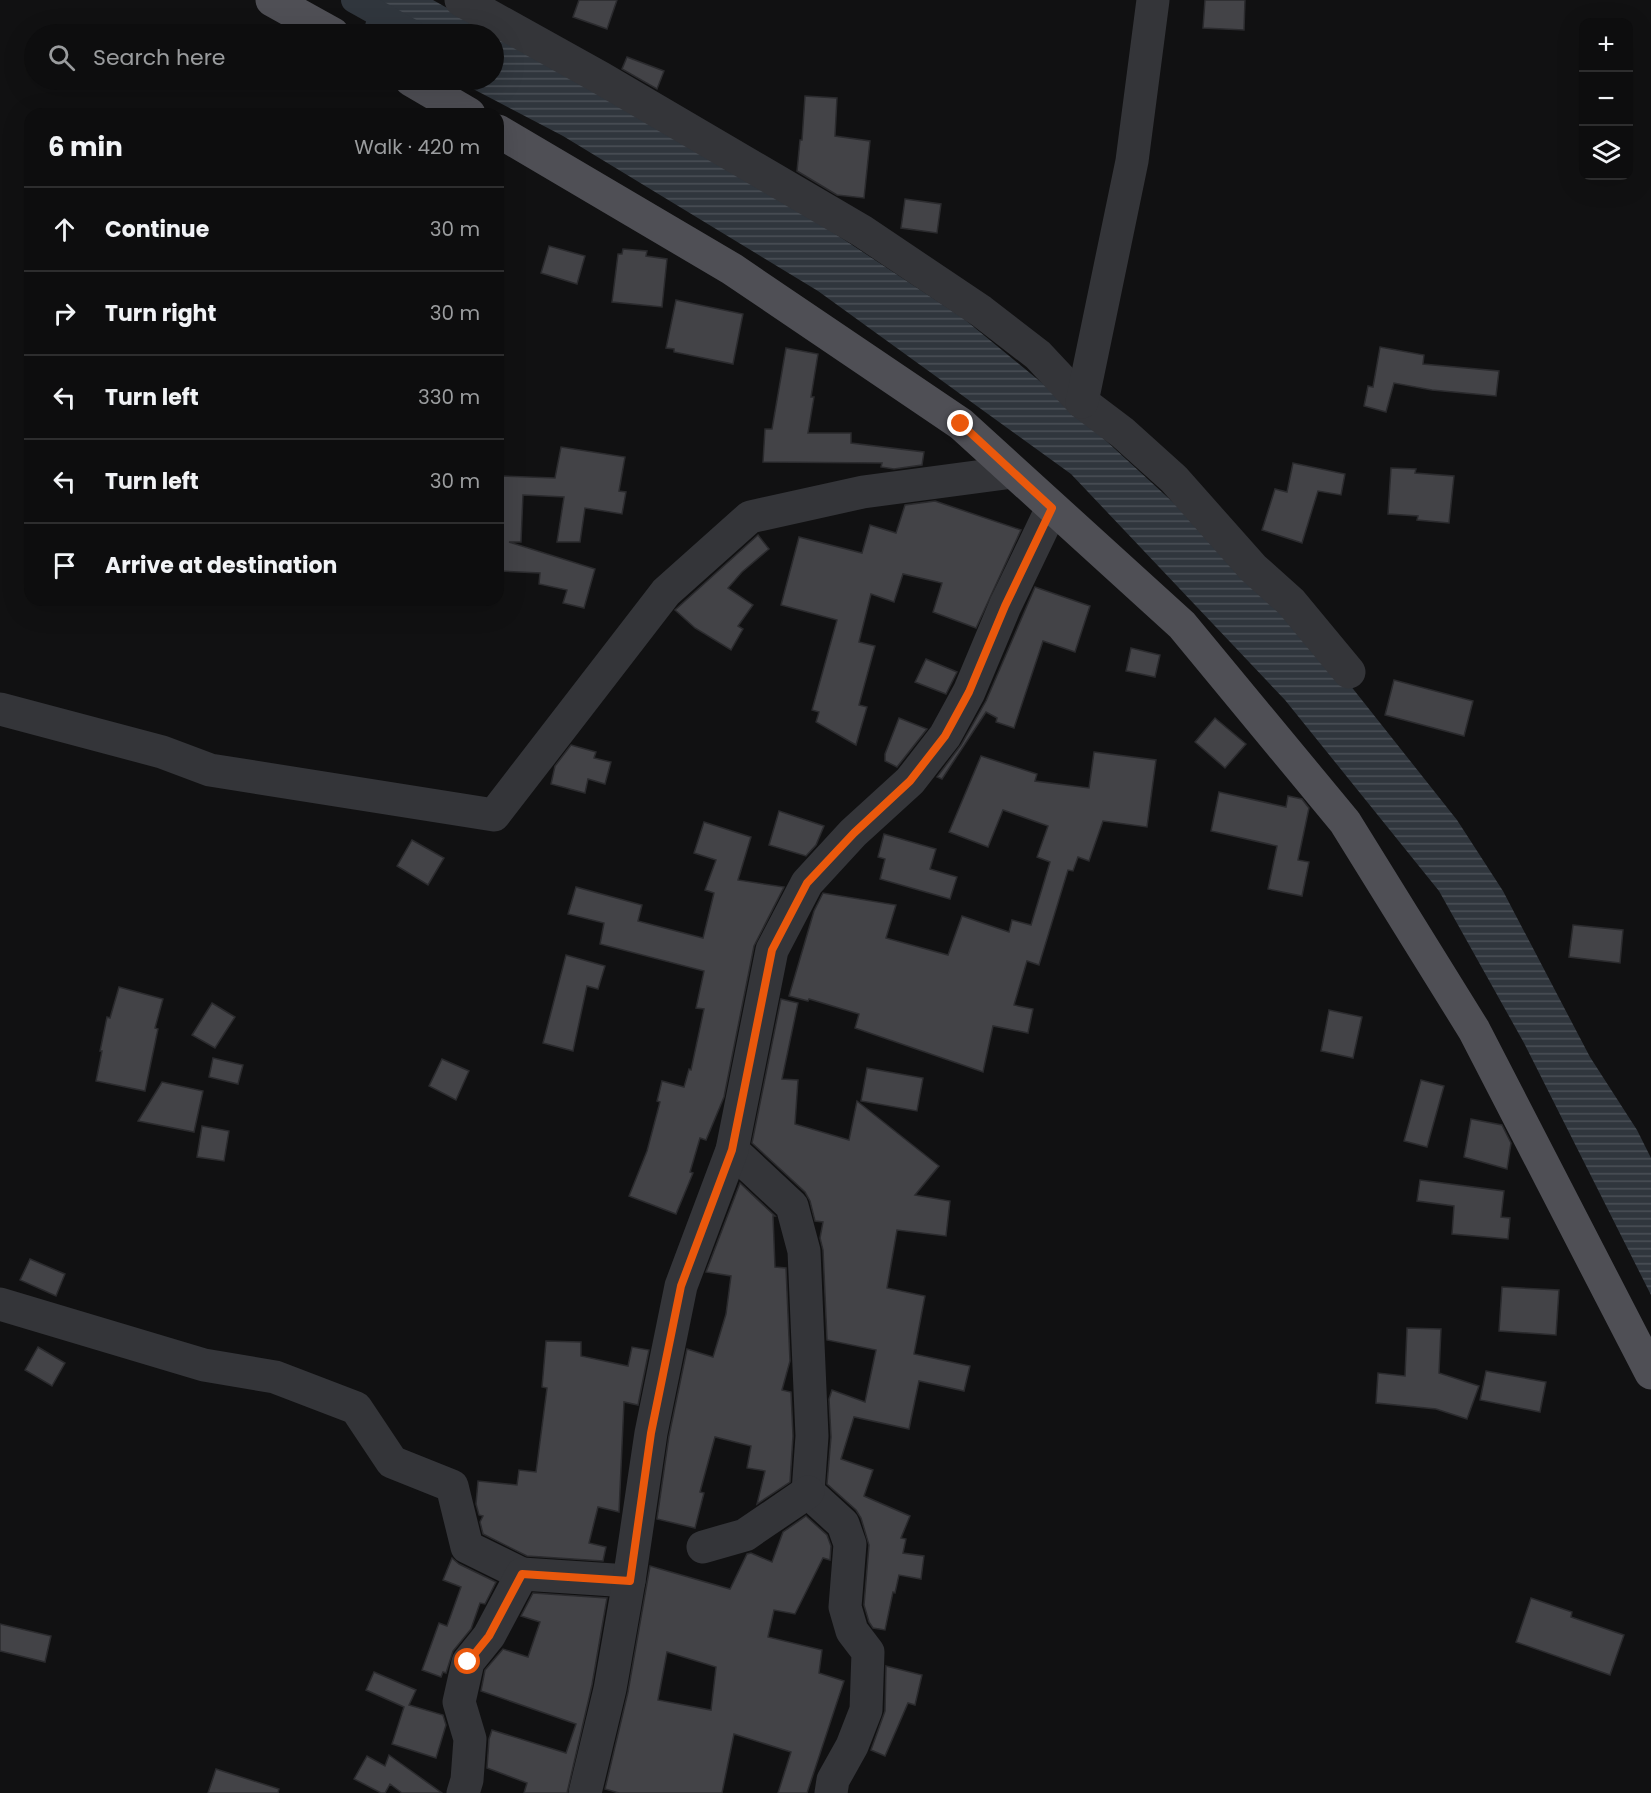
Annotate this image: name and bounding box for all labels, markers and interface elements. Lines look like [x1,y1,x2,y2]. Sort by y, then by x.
map controls [1579,18,1633,180]
button: + [1579,18,1633,72]
search box [24,24,504,90]
icon: search [45,41,78,74]
text: Search here [93,42,226,73]
button: − [1579,72,1633,126]
button: layers [1579,126,1633,180]
text: 6 min [48,129,123,165]
text: Walk · 420 m [354,133,480,161]
icon: ahead [48,213,81,246]
text: Continue [105,214,209,245]
text: 30 m [430,215,480,243]
icon: right [48,297,81,330]
text: Turn right [105,298,216,329]
text: 30 m [430,299,480,327]
icon: left [48,381,81,414]
text: Turn left [105,382,199,413]
text: 330 m [418,383,480,411]
route end [947,410,973,436]
icon: left [48,465,81,498]
text: Turn left [105,466,199,497]
text: 30 m [430,467,480,495]
icon: arrive [48,549,81,582]
text: Arrive at destination [105,550,337,581]
route start [454,1648,480,1674]

